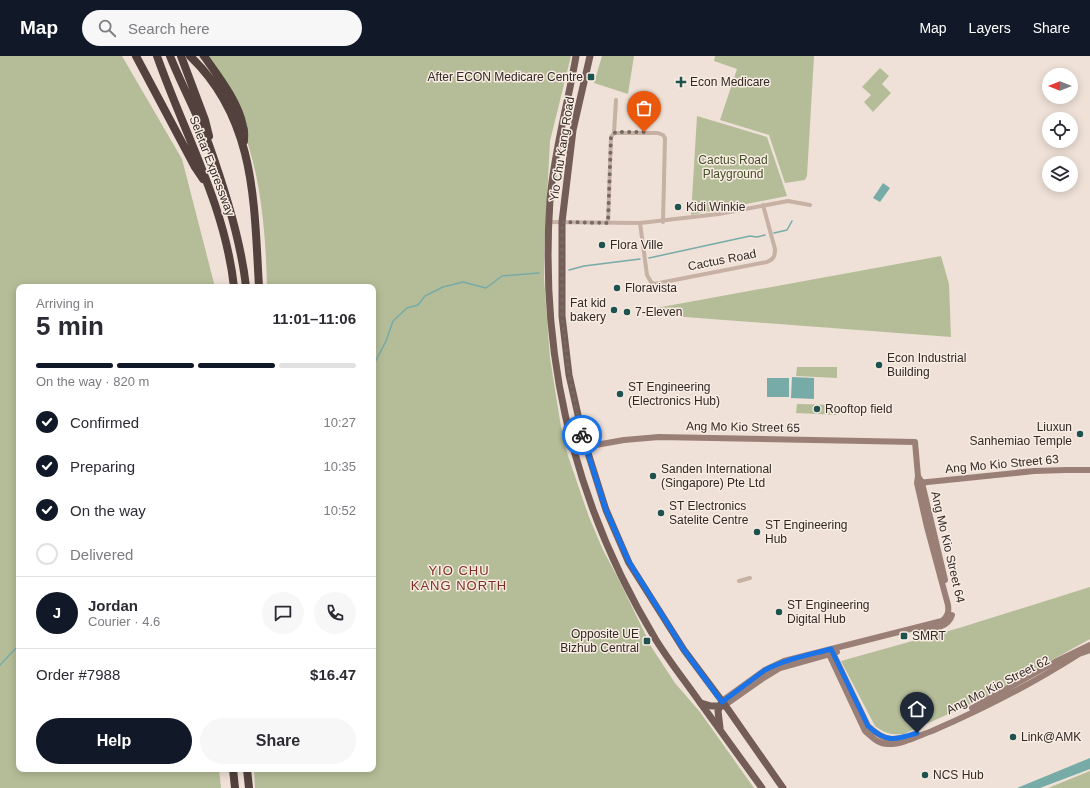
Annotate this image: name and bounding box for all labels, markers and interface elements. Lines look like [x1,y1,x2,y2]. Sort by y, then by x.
search box [82,10,362,46]
text: Map [20,17,58,38]
icon: search [96,17,118,39]
text: Search here [128,20,210,37]
text: Map [919,20,947,36]
text: Layers [969,20,1011,36]
text: Share [1033,20,1070,36]
north arrow [1042,68,1078,104]
map controls [1042,68,1078,192]
place label: After ECON Medicare Centre [428,70,583,84]
marker: After ECON Medicare Centre [586,72,596,82]
place label: Econ Medicare [690,75,770,89]
marker: Econ Medicare [675,76,687,88]
pin [627,91,661,132]
street label: Yio Chu Kang Road [547,96,577,202]
icon: bag [633,97,655,119]
button: locate [1042,112,1078,148]
street label: Seletar Expressway [186,114,238,218]
park label: Cactus Road Playground [698,153,768,181]
button: layers [1042,156,1078,192]
place label: Kidi Winkie [686,200,746,214]
marker: Kidi Winkie [673,202,683,212]
place label: Flora Ville [610,238,663,252]
marker: Flora Ville [597,240,607,250]
street label: Cactus Road [687,247,757,273]
place label: Floravista [625,281,677,295]
marker: Floravista [612,283,622,293]
text: Arriving in [36,296,94,311]
place label: Fat kid bakery [570,296,606,324]
marker: Fat kid bakery [609,305,619,315]
place label: 7-Eleven [635,305,682,319]
marker: 7-Eleven [622,307,632,317]
text: 11:01–11:06 [273,310,356,327]
text: 5 min [36,311,104,341]
place label: Econ Industrial Building [887,351,966,379]
marker: Econ Industrial Building [874,360,884,370]
text: On the way · 820 m [36,374,149,389]
place label: ST Engineering (Electronics Hub) [628,380,720,408]
marker: ST Engineering (Electronics Hub) [615,389,625,399]
place label: Rooftop field [825,402,892,416]
marker: Rooftop field [812,404,822,414]
icon: check [36,411,58,433]
text: Confirmed [70,414,139,431]
text: 10:27 [323,415,356,430]
courier [562,415,602,455]
street label: Ang Mo Kio Street 65 [686,419,800,435]
place label: Liuxun Sanhemiao Temple [969,420,1072,448]
icon: bike [571,424,593,446]
marker: Liuxun Sanhemiao Temple [1075,429,1085,439]
street label: Ang Mo Kio Street 63 [945,452,1060,476]
icon: check [36,455,58,477]
text: Preparing [70,458,135,475]
text: 10:35 [323,459,356,474]
place label: Sanden International (Singapore) Pte Ltd [661,462,772,490]
marker: Sanden International (Singapore) Pte Ltd [648,471,658,481]
street label: Ang Mo Kio Street 64 [928,490,968,604]
icon: check [36,499,58,521]
place label: ST Electronics Satelite Centre [669,499,749,527]
text: On the way [70,502,146,519]
text: 10:52 [323,503,356,518]
marker: ST Electronics Satelite Centre [656,508,666,518]
place label: ST Engineering Hub [765,518,848,546]
marker: ST Engineering Hub [752,527,762,537]
text: Delivered [70,546,133,563]
district label: YIO CHU KANG NORTH [411,563,507,593]
button: chat [262,592,304,634]
button: phone [314,592,356,634]
text: Jordan [88,597,138,614]
place label: ST Engineering Digital Hub [787,598,870,626]
text: J [53,604,61,621]
marker: ST Engineering Digital Hub [774,607,784,617]
text: Courier · 4.6 [88,614,160,629]
place label: Opposite UE Bizhub Central [560,627,639,655]
place label: SMRT [912,629,946,643]
marker: SMRT [899,631,909,641]
marker: Opposite UE Bizhub Central [642,636,652,646]
street label: Ang Mo Kio Street 62 [944,653,1052,717]
text: Order #7988 [36,666,120,683]
text: $16.47 [310,666,356,683]
pin [900,692,934,733]
icon: home [906,698,928,720]
button: Help [36,718,192,764]
button: Share [200,718,356,764]
place label: Link@AMK [1021,730,1081,744]
marker: Link@AMK [1008,732,1018,742]
place label: NCS Hub [933,768,984,782]
marker: NCS Hub [920,770,930,780]

